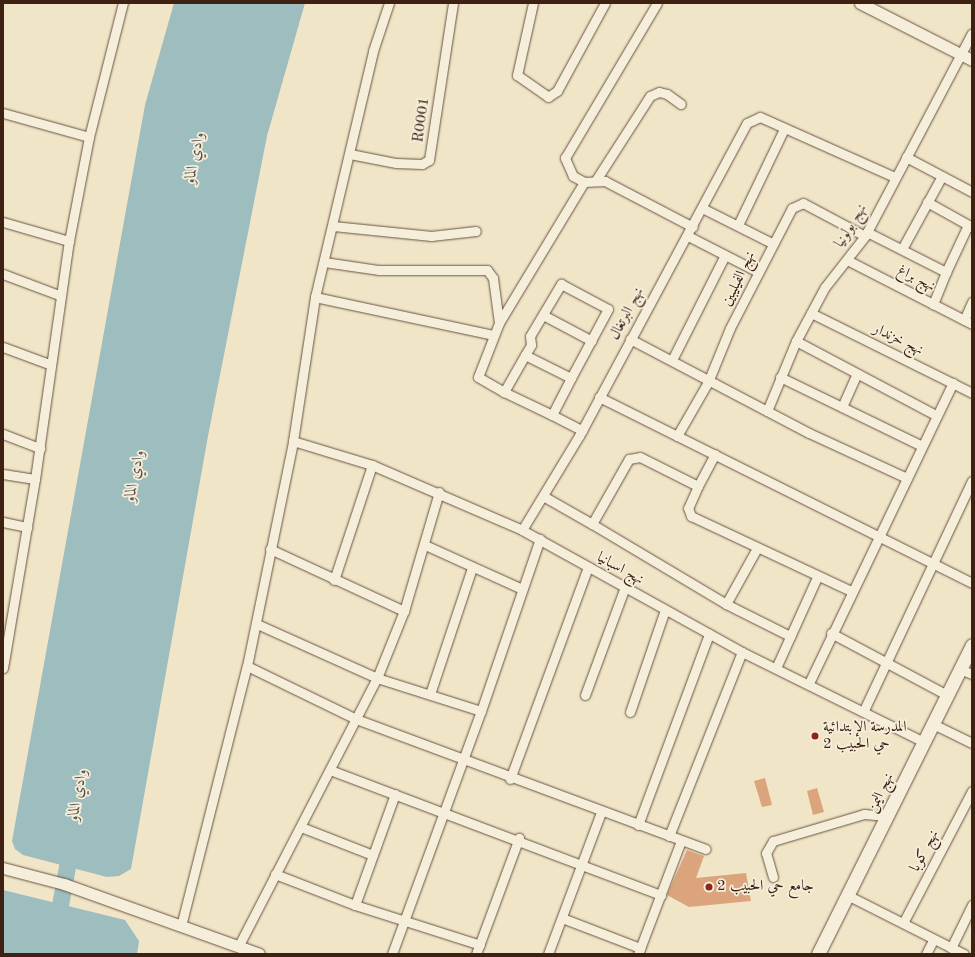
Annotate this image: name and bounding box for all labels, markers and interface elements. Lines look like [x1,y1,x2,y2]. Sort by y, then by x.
street label: R0001 [410,96,434,144]
water label: وادي الماو [181,130,209,186]
street label: نهج بولونيا [831,201,871,251]
street label: نهج الفيليبين [718,249,760,309]
street label: نهج براغ [894,262,938,296]
street label: نهج البرتغال [606,285,648,343]
street label: نهج خزندار [870,320,926,360]
water label: وادي الماو [121,448,149,504]
street label: نهج اسبانيا [593,549,647,589]
place label: المدرسة الإبتدائية حي الحبيب 2 [823,718,906,753]
marker: المدرسة الإبتدائية حي الحبيب 2 [810,731,820,741]
water label: وادي الماو [64,767,92,823]
street label: نهج اليمن [863,770,899,816]
street label: نهج كوبا [907,827,943,875]
place label: جامع حي الحبيب 2 [717,878,814,896]
marker: جامع حي الحبيب 2 [704,882,714,892]

